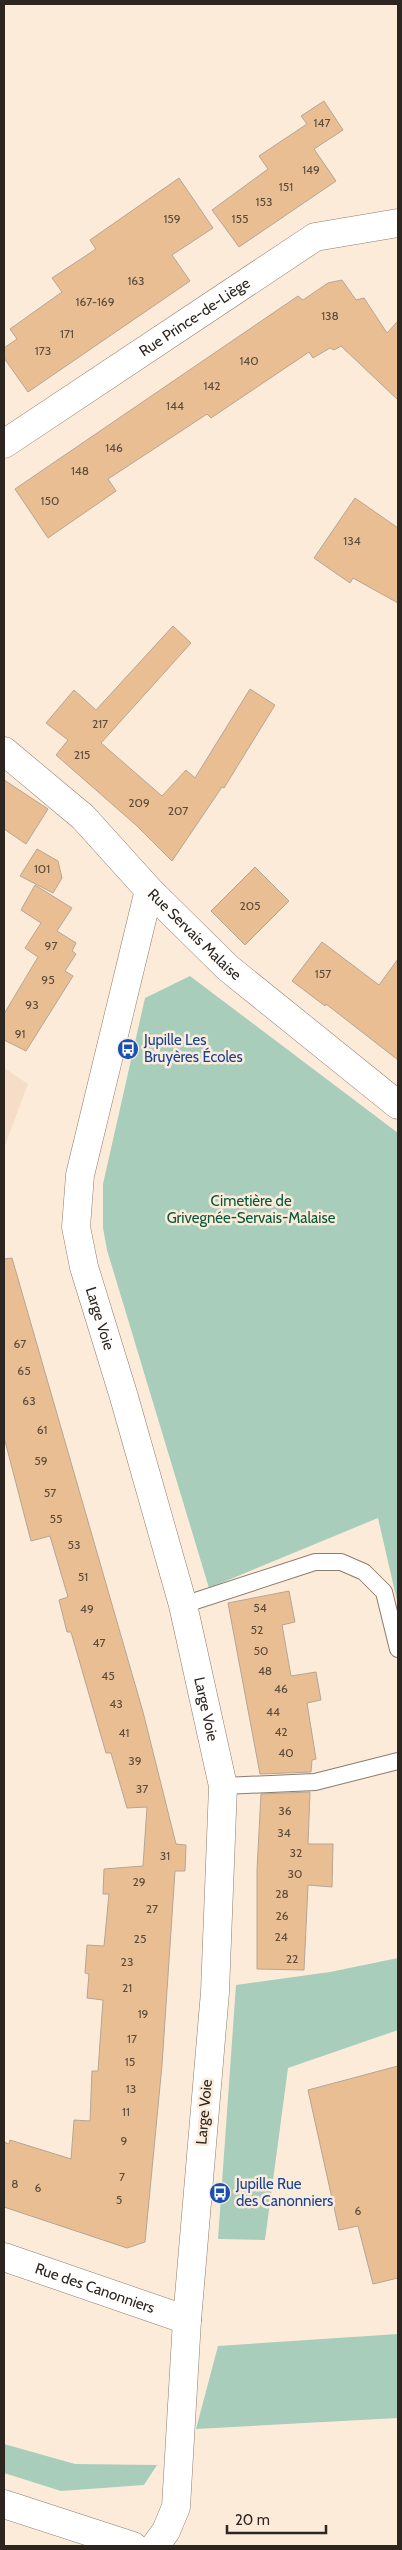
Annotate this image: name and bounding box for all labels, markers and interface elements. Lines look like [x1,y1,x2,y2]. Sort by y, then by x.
house number: 147 [314,115,330,130]
house number: 149 [302,162,320,177]
house number: 151 [279,179,293,194]
house number: 153 [256,194,272,209]
house number: 159 [163,211,181,226]
house number: 155 [232,211,248,226]
house number: 163 [127,273,145,288]
street label: Rue Prince-de-Liège [136,274,254,360]
house number: 167-169 [76,294,115,309]
house number: 138 [321,308,339,323]
house number: 171 [60,326,74,341]
house number: 173 [35,343,51,358]
house number: 140 [239,353,259,368]
house number: 142 [203,378,221,393]
house number: 144 [166,398,184,413]
house number: 146 [105,440,123,455]
house number: 148 [71,463,89,478]
house number: 150 [41,493,59,508]
house number: 134 [343,533,361,548]
house number: 217 [92,716,108,731]
house number: 215 [74,747,90,762]
house number: 209 [128,795,150,810]
house number: 207 [168,803,188,818]
house number: 101 [34,861,50,876]
street label: Rue Servais Malaise [144,885,245,984]
house number: 205 [239,898,261,913]
house number: 97 [45,938,57,953]
house number: 157 [315,966,331,981]
house number: 95 [41,972,55,987]
house number: 93 [25,997,39,1012]
house number: 91 [15,1026,25,1041]
place label: Jupille Les Bruyères Écoles [143,1031,243,1066]
bus stop icon: Jupille Les Bruyères Écoles [116,1037,140,1061]
park label: Cimetière de Grivegnée-Servais-Malaise [167,1192,336,1227]
street label: Large Voie [82,1285,118,1353]
house number: 67 [14,1336,26,1351]
house number: 65 [17,1363,31,1378]
house number: 63 [22,1393,36,1408]
house number: 61 [37,1422,47,1437]
house number: 59 [34,1453,48,1468]
house number: 57 [44,1485,56,1500]
house number: 55 [50,1511,62,1526]
house number: 53 [68,1537,80,1552]
house number: 51 [78,1569,88,1584]
house number: 54 [253,1600,267,1615]
house number: 49 [80,1601,94,1616]
house number: 52 [251,1622,263,1637]
house number: 47 [93,1635,105,1650]
house number: 50 [254,1643,268,1658]
house number: 48 [258,1663,272,1678]
house number: 45 [101,1668,115,1683]
street label: Large Voie [190,1675,222,1743]
house number: 46 [274,1681,288,1696]
house number: 43 [109,1696,123,1711]
house number: 44 [266,1704,280,1719]
house number: 42 [274,1724,288,1739]
house number: 41 [119,1725,129,1740]
house number: 40 [278,1745,294,1760]
house number: 39 [128,1753,142,1768]
house number: 37 [136,1781,148,1796]
house number: 36 [278,1803,292,1818]
house number: 34 [277,1825,291,1840]
house number: 32 [290,1845,302,1860]
house number: 31 [160,1848,170,1863]
house number: 30 [288,1866,302,1881]
house number: 29 [132,1874,146,1889]
house number: 28 [275,1886,289,1901]
house number: 27 [146,1901,158,1916]
house number: 26 [275,1908,289,1923]
house number: 24 [274,1929,288,1944]
house number: 25 [134,1931,146,1946]
house number: 22 [286,1951,298,1966]
house number: 23 [121,1954,133,1969]
house number: 21 [122,1980,132,1995]
house number: 19 [138,2006,149,2021]
house number: 17 [127,2031,137,2046]
house number: 15 [125,2054,135,2069]
street label: Large Voie [192,2078,216,2145]
house number: 13 [126,2081,136,2096]
house number: 11 [122,2104,130,2119]
house number: 9 [121,2133,128,2148]
house number: 7 [119,2169,125,2184]
place label: Jupille Rue des Canonniers [235,2175,333,2210]
house number: 8 [11,2176,19,2191]
house number: 6 [35,2180,42,2195]
bus stop icon: Jupille Rue des Canonniers [208,2181,232,2205]
house number: 5 [116,2192,122,2207]
house number: 6 [355,2203,362,2218]
street label: Rue des Canonniers [33,2259,157,2317]
scale bar [227,2502,326,2534]
text: 20 m [235,2511,270,2529]

